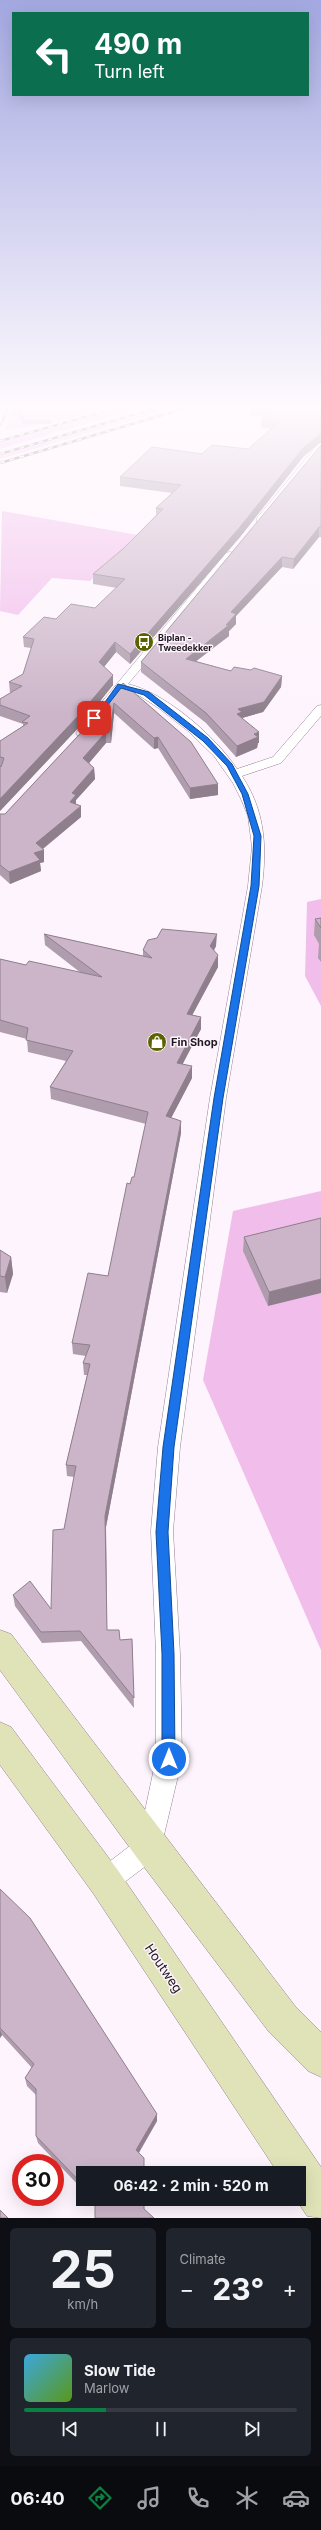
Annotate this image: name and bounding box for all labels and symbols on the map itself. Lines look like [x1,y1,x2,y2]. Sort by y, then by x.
bus stop icon: Biplan - Tweedekker [133,631,155,653]
place label: Biplan - Tweedekker [158,632,212,653]
pin [77,701,111,735]
shop icon: Fin Shop [146,1031,168,1053]
place label: Fin Shop [171,1035,218,1049]
position arrow [148,1738,190,1780]
street label: Houtweg [142,1941,186,1995]
speed limit sign: 30 [12,2154,64,2206]

